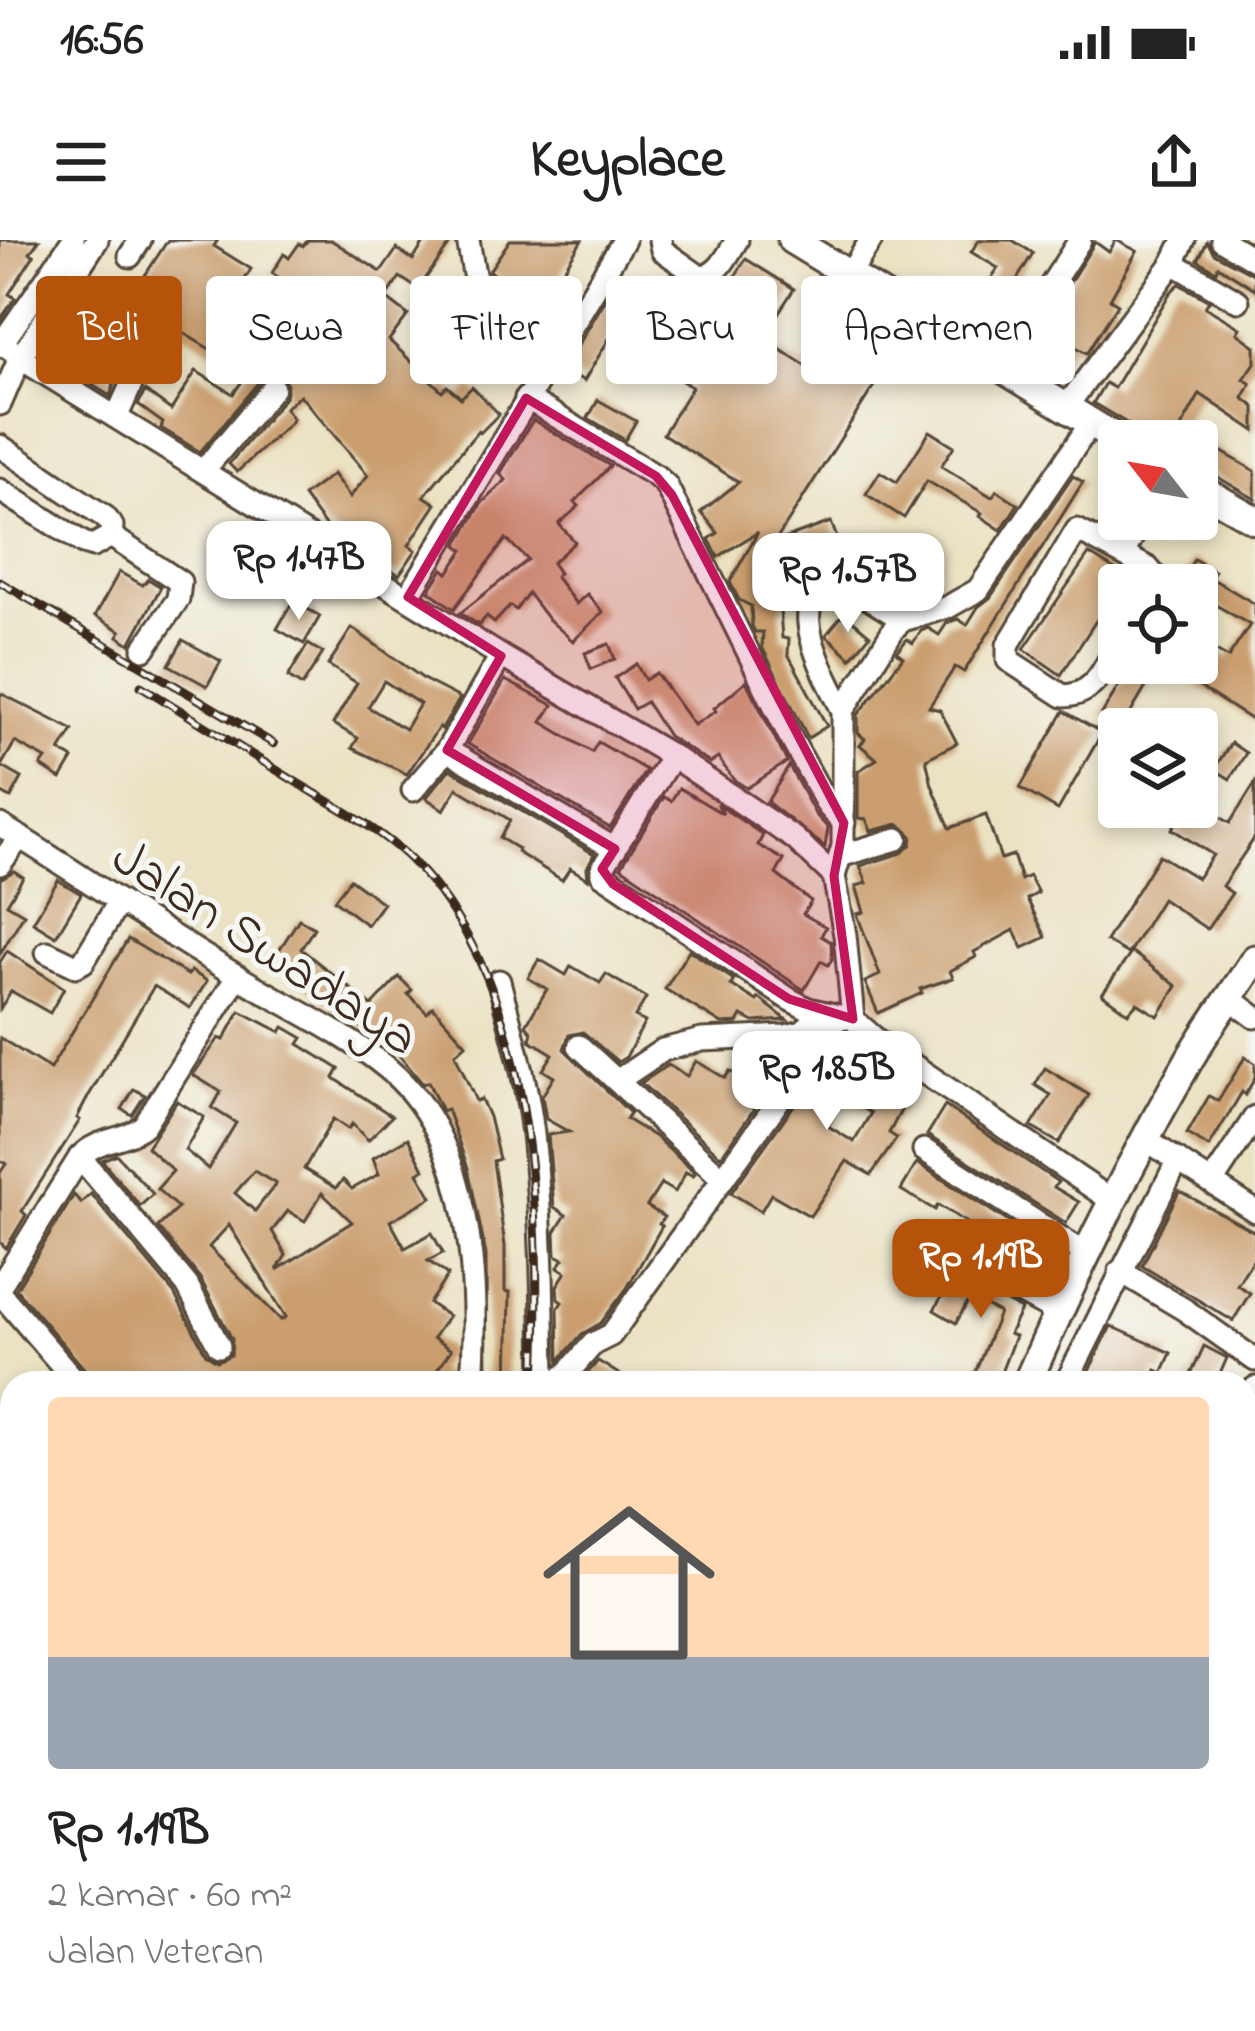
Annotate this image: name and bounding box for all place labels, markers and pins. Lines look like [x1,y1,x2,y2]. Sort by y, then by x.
pin: Rp 1.47B [175,521,423,623]
pin: Rp 1.57B [724,533,972,635]
pin: Rp 1.85B [703,1031,951,1133]
pin: Rp 1.19B [857,1219,1105,1321]

